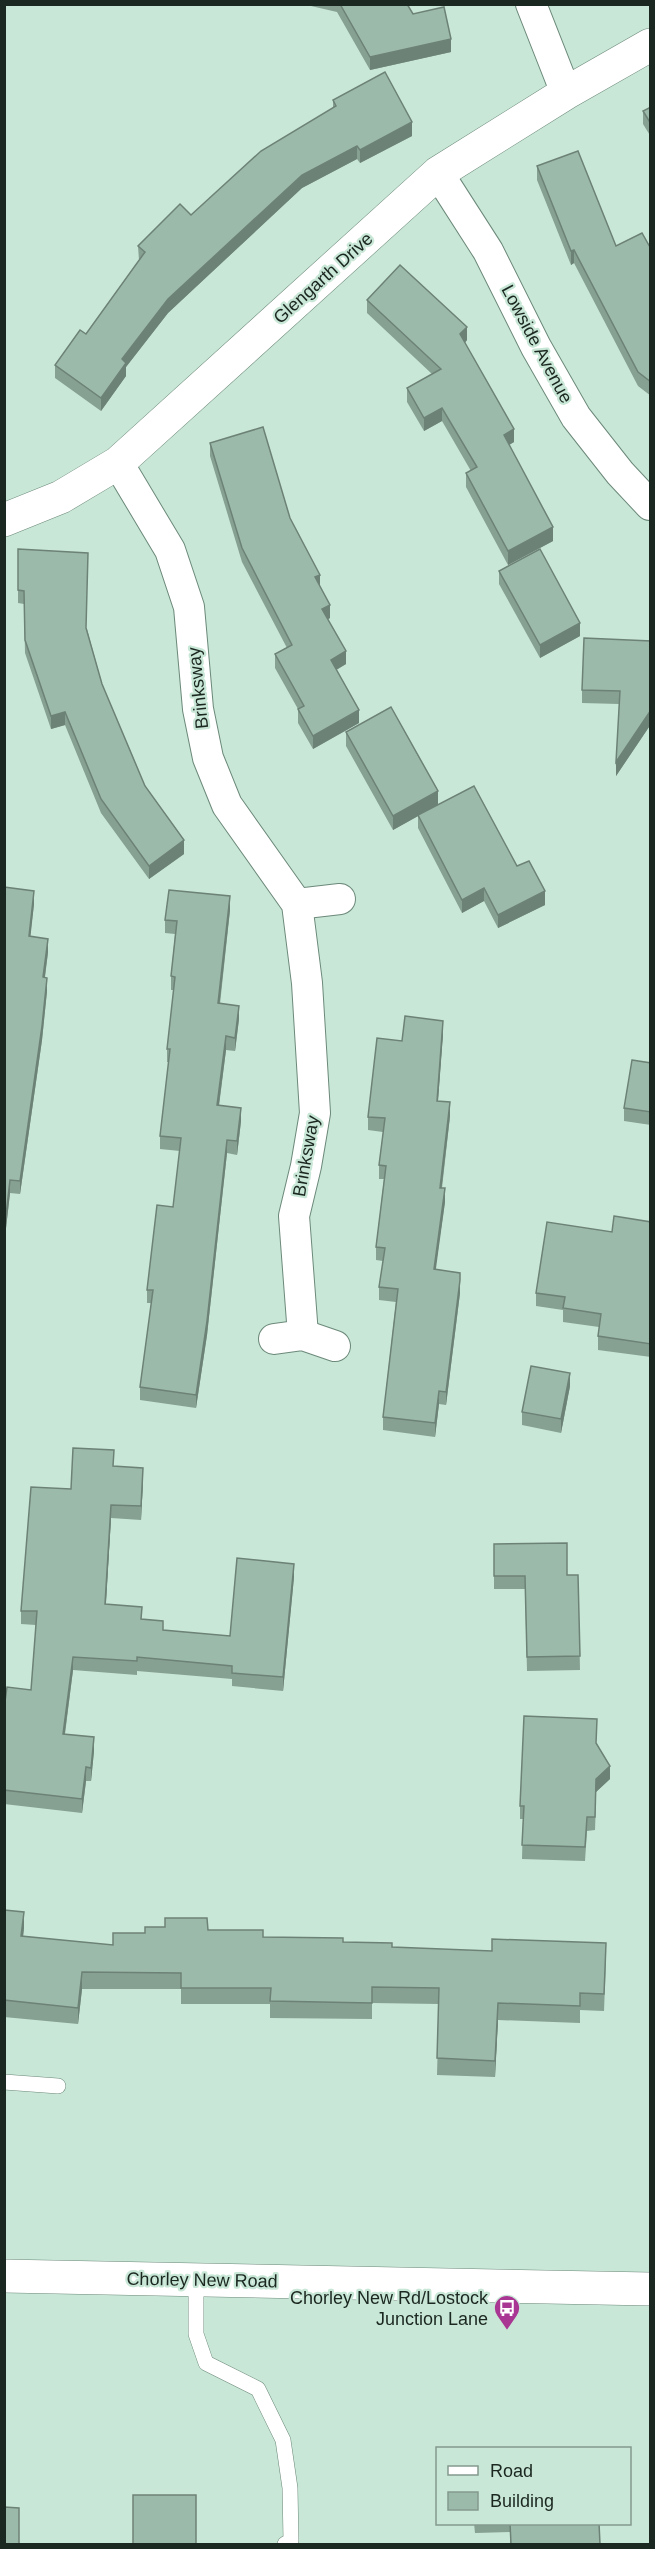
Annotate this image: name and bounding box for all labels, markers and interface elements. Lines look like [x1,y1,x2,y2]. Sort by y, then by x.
street label: Glengarth Drive [269,228,377,328]
street label: Lowside Avenue [497,282,577,406]
street label: Brinksway [184,646,212,730]
street label: Brinksway [289,1114,323,1198]
street label: Chorley New Road [126,2269,278,2291]
place label: Chorley New Rd/Lostock Junction Lane [290,2288,489,2329]
bus stop icon: Chorley New Rd/Lostock Junction Lane [492,2293,522,2331]
legend [436,2447,631,2525]
text: Road [490,2461,533,2481]
text: Building [490,2491,554,2511]

